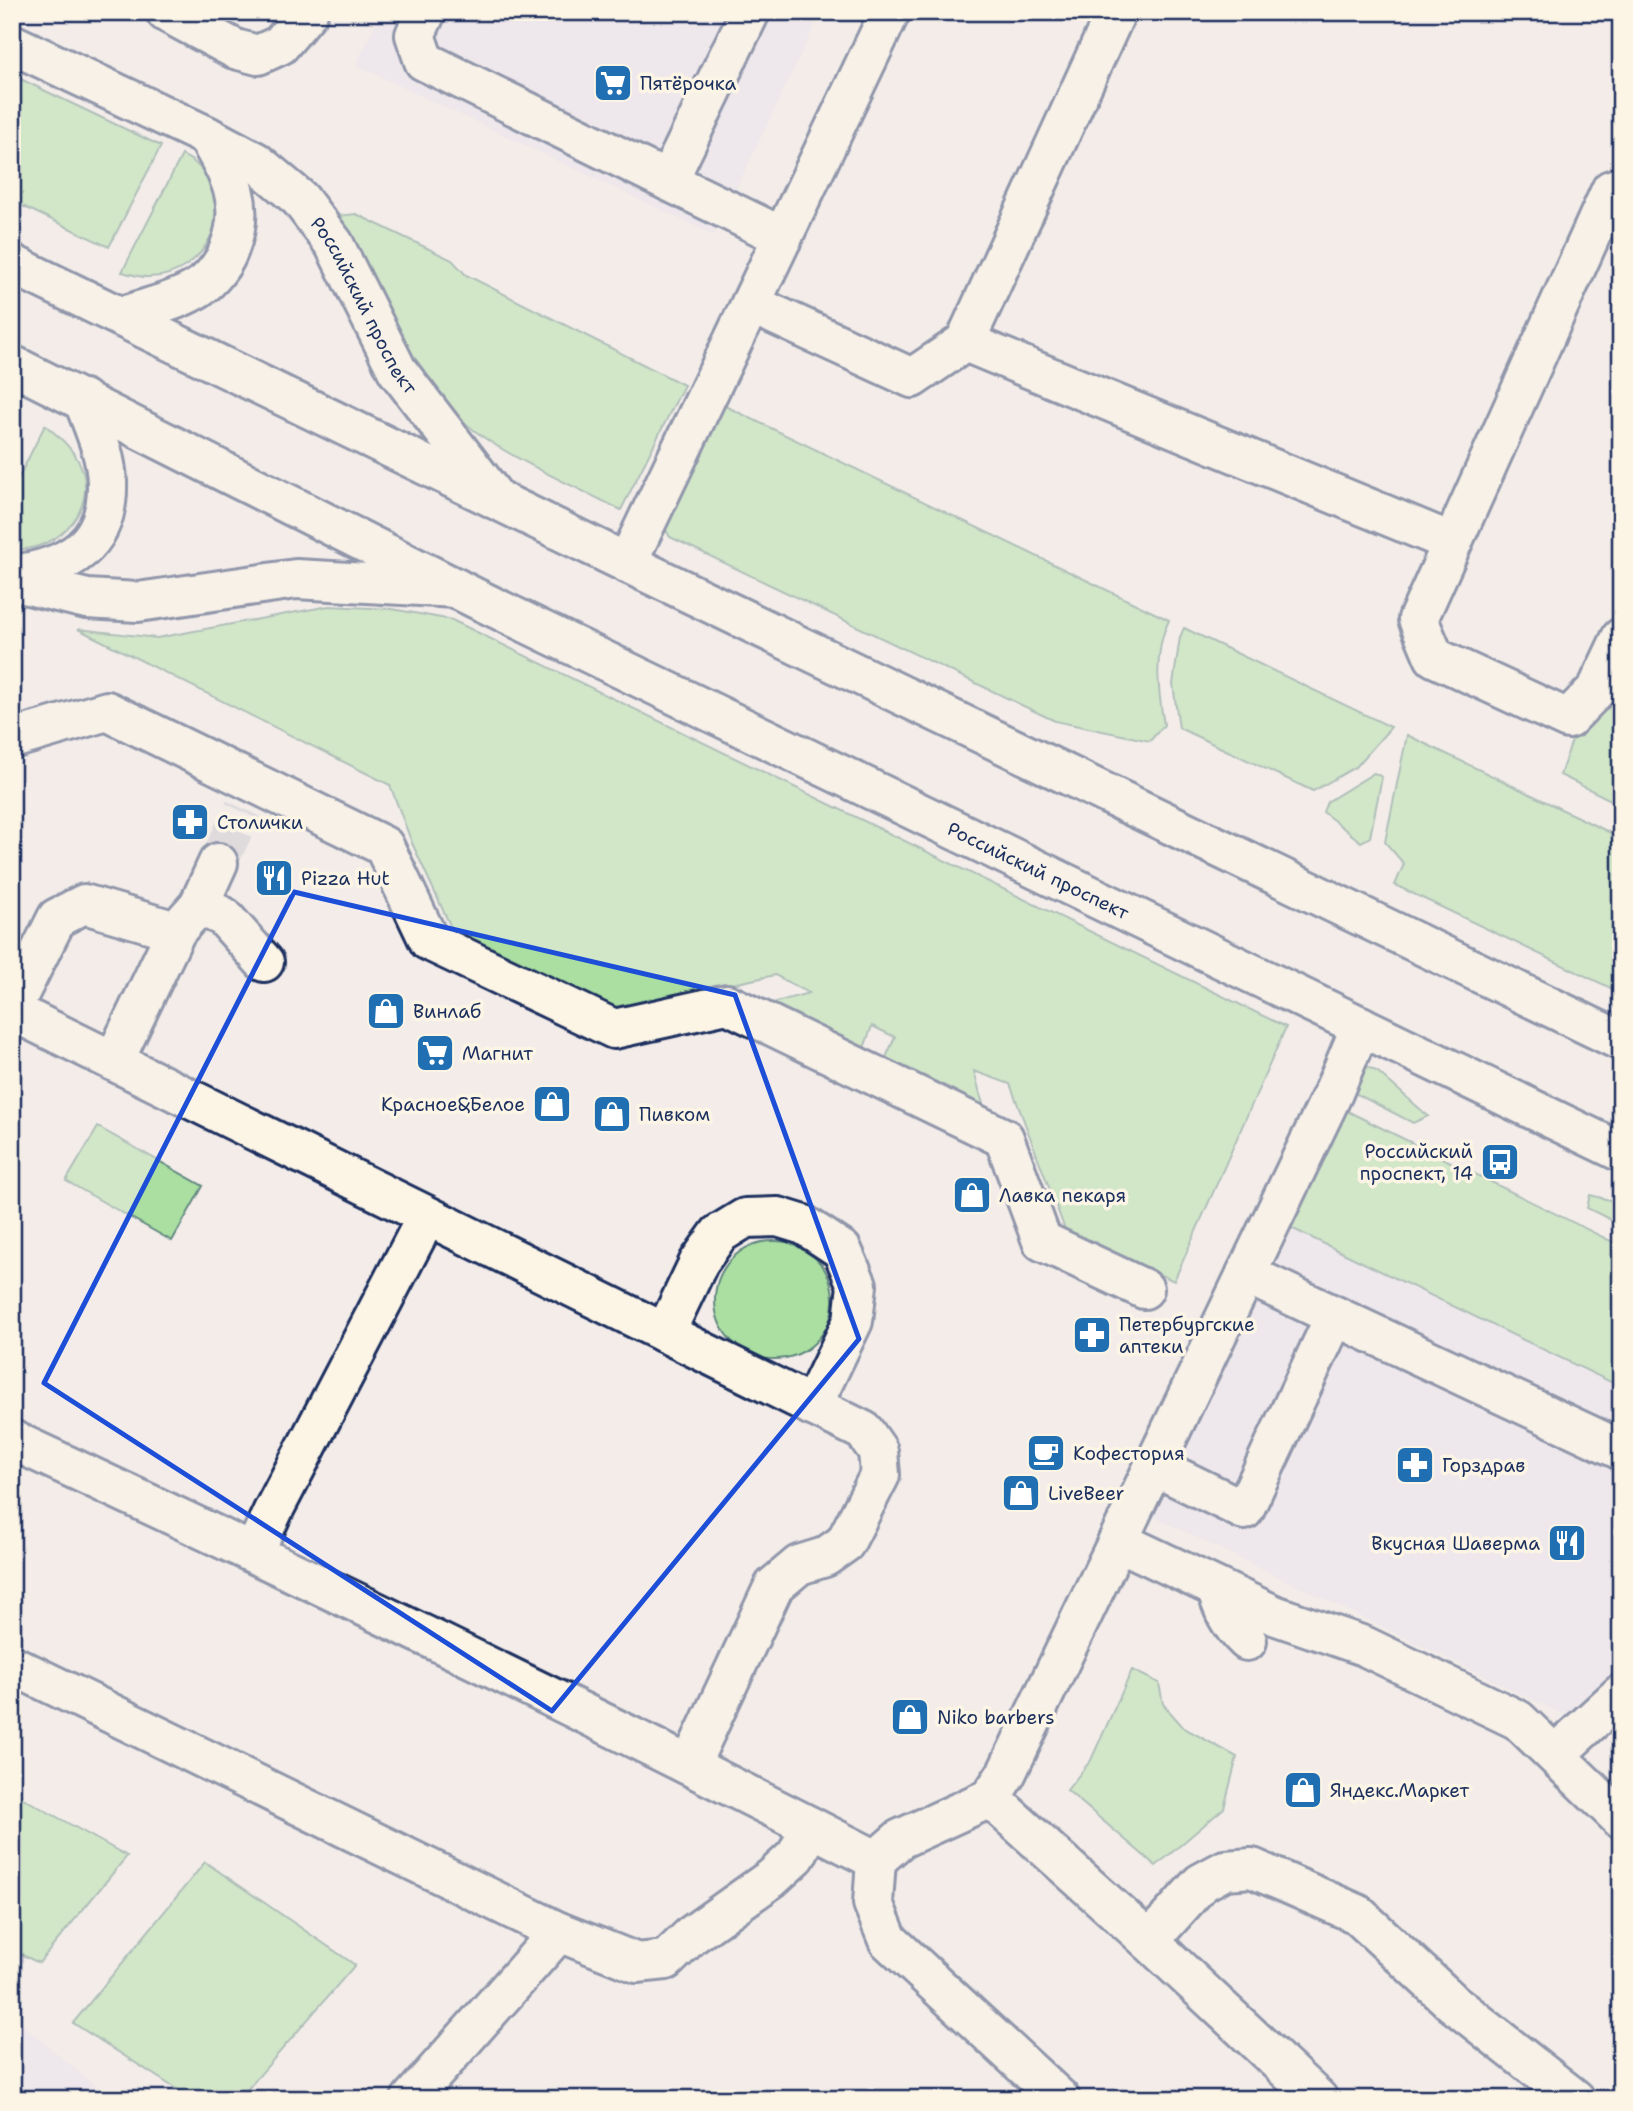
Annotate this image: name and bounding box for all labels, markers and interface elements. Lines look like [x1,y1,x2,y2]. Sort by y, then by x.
supermarket icon: Пятёрочка [592,62,634,104]
place label: Пятёрочка [640,71,736,96]
street label: Российский проспект [305,212,423,399]
pharmacy icon: Столички [169,801,211,843]
place label: Столички [217,810,303,835]
street label: Российский проспект [943,816,1133,925]
restaurant icon: Pizza Hut [253,857,295,899]
place label: Pizza Hut [301,866,390,891]
shop icon: Винлаб [365,990,407,1032]
place label: Винлаб [413,999,481,1024]
supermarket icon: Магнит [414,1032,456,1074]
place label: Магнит [462,1041,533,1066]
shop icon: Красное&Белое [531,1083,573,1125]
place label: Красное&Белое [381,1092,525,1117]
shop icon: Пивком [591,1093,633,1135]
place label: Пивком [639,1102,710,1127]
place label: Российский проспект, 14 [1360,1139,1473,1186]
bus stop icon: Российский проспект, 14 [1479,1141,1521,1183]
shop icon: Лавка пекаря [951,1174,993,1216]
place label: Лавка пекаря [999,1183,1126,1208]
place label: Петербургские аптеки [1119,1312,1255,1359]
pharmacy icon: Петербургские аптеки [1071,1314,1113,1356]
cafe icon: Кофестория [1025,1432,1067,1474]
place label: Кофестория [1073,1441,1185,1466]
pharmacy icon: Горздрав [1394,1444,1436,1486]
place label: Горздрав [1442,1453,1525,1478]
shop icon: LiveBeer [1000,1472,1042,1514]
place label: LiveBeer [1048,1481,1125,1506]
restaurant icon: Вкусная Шаверма [1546,1522,1588,1564]
place label: Вкусная Шаверма [1371,1531,1540,1556]
shop icon: Niko barbers [889,1696,931,1738]
place label: Niko barbers [937,1705,1055,1730]
shop icon: Яндекс.Маркет [1282,1769,1324,1811]
place label: Яндекс.Маркет [1330,1778,1470,1803]

